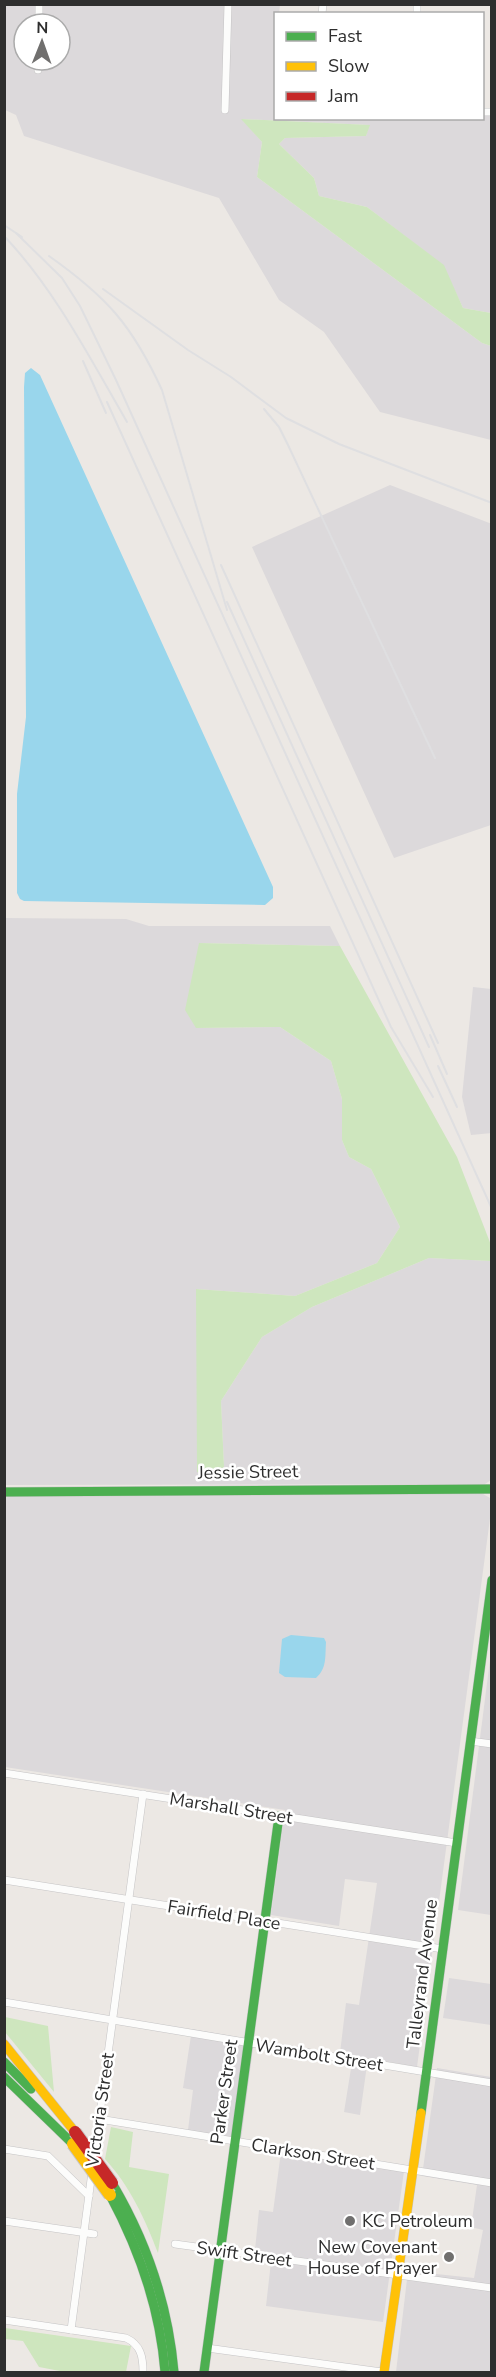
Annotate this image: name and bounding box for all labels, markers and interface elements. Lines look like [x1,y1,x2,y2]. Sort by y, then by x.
north arrow [12,12,72,72]
legend [274,12,484,120]
text: N [36,17,48,39]
text: Fast [328,24,363,48]
text: Slow [328,54,369,78]
text: Jam [327,84,359,108]
street label: Jessie Street [197,1459,299,1485]
street label: Marshall Street [168,1786,295,1830]
street label: Fairfield Place [166,1894,282,1936]
street label: Talleyrand Avenue [401,1898,443,2050]
street label: Wambolt Street [253,2033,385,2077]
street label: Parker Street [205,2037,243,2146]
street label: Victoria Street [80,2051,120,2170]
street label: Clarkson Street [249,2132,377,2176]
place label: KC Petroleum [362,2209,473,2233]
marker: KC Petroleum [343,2214,357,2228]
street label: Swift Street [195,2235,294,2273]
place label: New Covenant House of Prayer [308,2235,438,2280]
marker: New Covenant House of Prayer [442,2250,456,2264]

